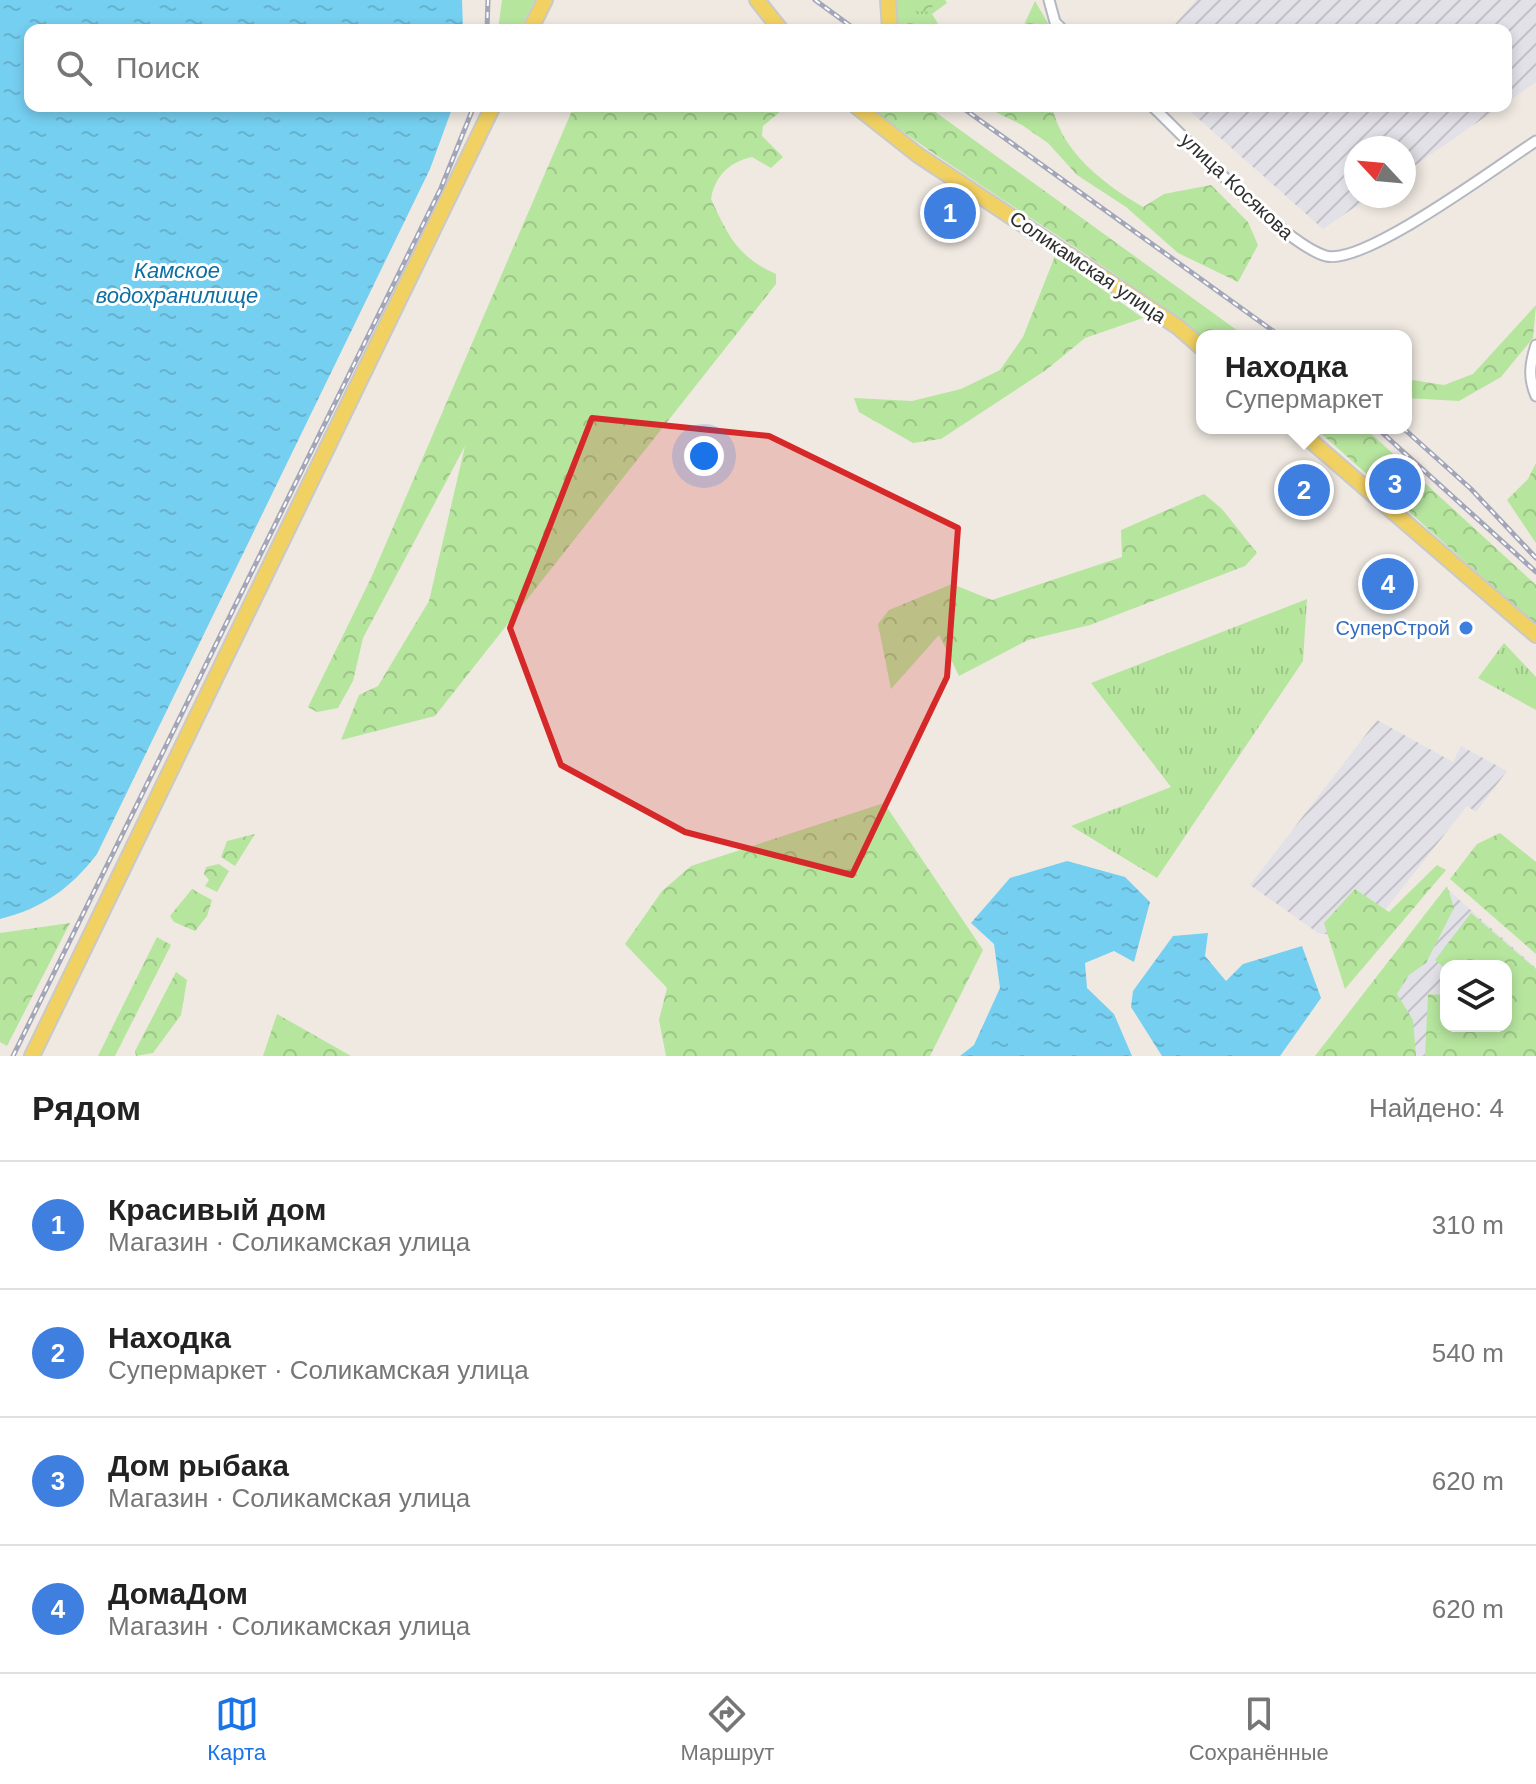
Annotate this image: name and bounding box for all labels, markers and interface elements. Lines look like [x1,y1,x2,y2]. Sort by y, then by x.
search box [24,24,1512,112]
icon: search [52,46,96,90]
text: Поиск [116,51,199,84]
street label: улица Косякова [1176,128,1298,244]
north arrow [1344,136,1416,208]
pin: 1 [924,183,976,243]
street label: Соликамская улица [1006,207,1171,328]
water label: Камское водохранилище [96,258,258,308]
popup [1196,330,1412,434]
text: Находка [1225,350,1348,383]
text: Супермаркет [1225,384,1383,414]
your location [684,436,724,476]
pin: 3 [1369,454,1421,514]
pin: 2 [1278,460,1330,520]
pin: 4 [1362,554,1414,614]
place label: СуперСтрой [1335,617,1450,639]
marker: СуперСтрой [1457,619,1475,637]
map controls [1440,960,1512,1032]
button: layers [1440,960,1512,1032]
text: Рядом [32,1089,141,1127]
text: Найдено: 4 [1369,1093,1504,1123]
text: Красивый дом [108,1193,326,1226]
text: 1 [51,1210,65,1240]
text: 310 m [1432,1210,1504,1240]
text: Магазин · Соликамская улица [108,1227,470,1257]
text: Находка [108,1321,231,1354]
text: 2 [51,1338,65,1368]
text: 540 m [1432,1338,1504,1368]
text: Супермаркет · Соликамская улица [108,1355,529,1385]
text: Дом рыбака [108,1449,289,1482]
text: 3 [51,1466,65,1496]
text: 620 m [1432,1466,1504,1496]
text: Магазин · Соликамская улица [108,1483,470,1513]
text: ДомаДом [108,1577,248,1610]
text: 4 [51,1594,65,1624]
text: 620 m [1432,1594,1504,1624]
text: Магазин · Соликамская улица [108,1611,470,1641]
tab: Карта [207,1692,266,1766]
tab: Маршрут [681,1692,774,1766]
tab: Сохранённые [1189,1692,1329,1766]

